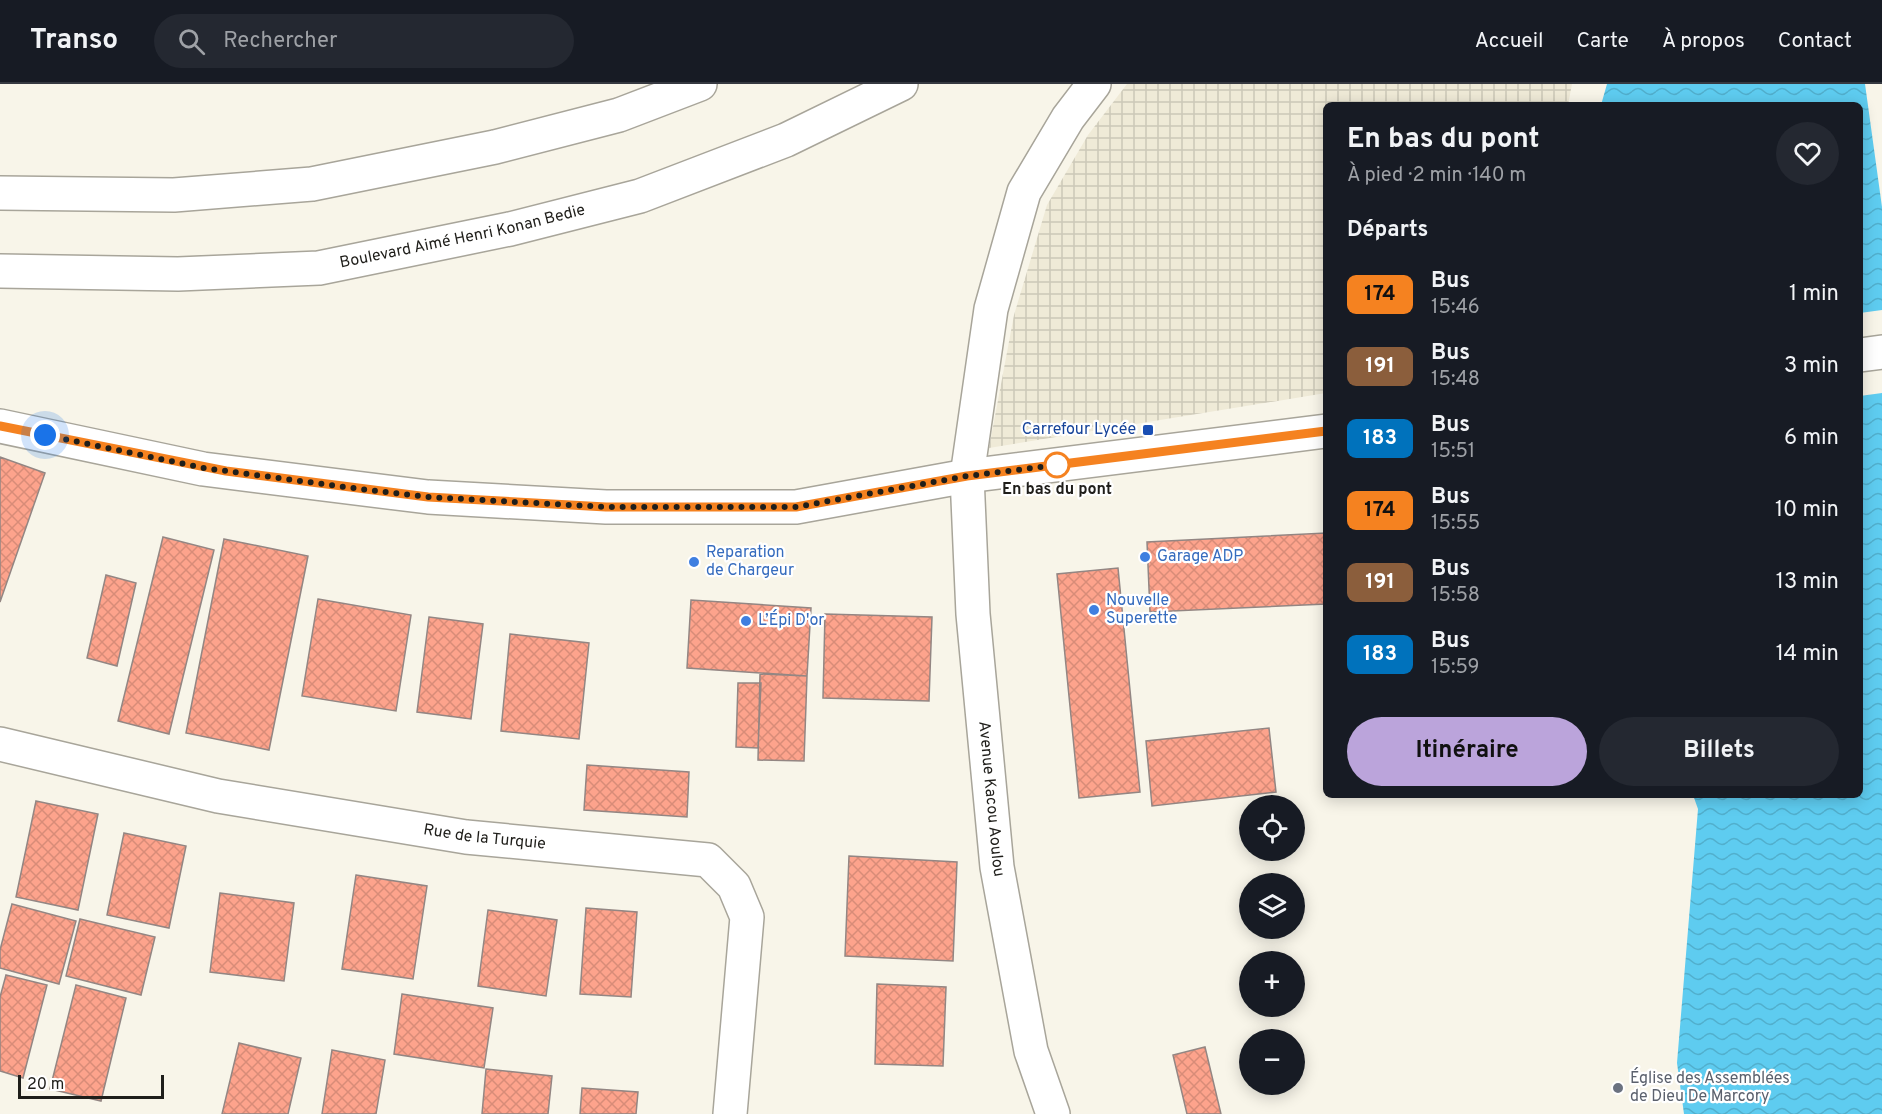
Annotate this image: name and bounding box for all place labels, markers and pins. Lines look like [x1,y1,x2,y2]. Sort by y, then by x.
place label: Carrefour Lycée [1022,420,1136,440]
marker: Carrefour Lycée [1141,423,1155,437]
marker: En bas du pont [1044,452,1070,478]
place label: En bas du pont [1002,480,1112,500]
place label: Reparation de Chargeur [706,543,794,581]
place label: Garage ADP [1157,547,1243,567]
marker: Garage ADP [1138,550,1152,564]
marker: Reparation de Chargeur [687,555,701,569]
place label: Nouvelle Superette [1106,591,1177,629]
marker: Nouvelle Superette [1087,603,1101,617]
place label: L’Épi D'or [758,609,824,631]
marker: L’Épi D'or [739,614,753,628]
place label: Église des Assemblées de Dieu De Marcory [1630,1067,1790,1107]
marker: Église des Assemblées de Dieu De Marcory [1611,1081,1625,1095]

